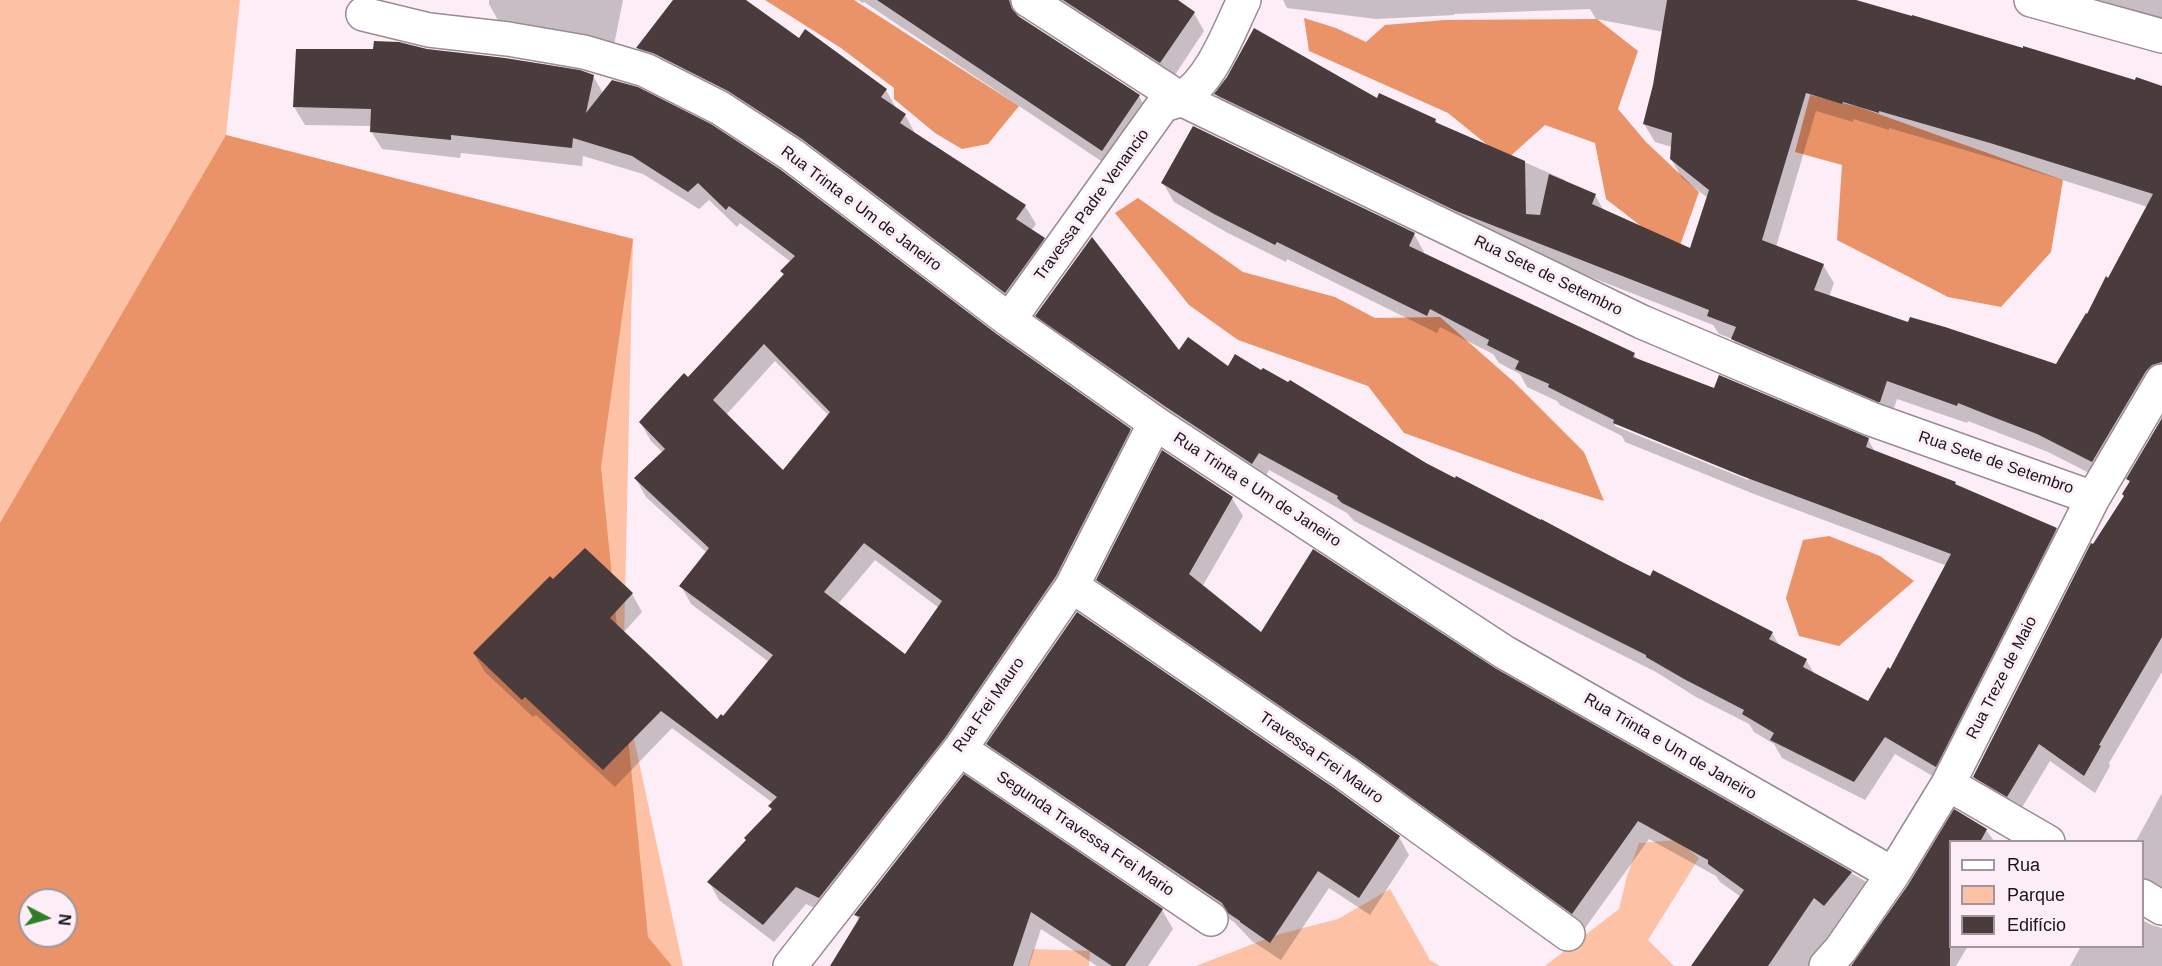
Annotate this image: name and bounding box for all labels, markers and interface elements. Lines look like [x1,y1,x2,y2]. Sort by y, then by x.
street label: Travessa Padre Venancio [1031,125,1153,285]
street label: Rua Trinta e Um de Janeiro [777,142,945,276]
street label: Rua Sete de Setembro [1471,232,1625,320]
street label: Rua Sete de Setembro [1916,427,2076,499]
street label: Rua Trinta e Um de Janeiro [1170,429,1344,551]
street label: Rua Treze de Maio [1963,613,2041,743]
street label: Rua Frei Mauro [949,654,1029,756]
street label: Rua Trinta e Um de Janeiro [1580,690,1760,804]
street label: Travessa Frei Mauro [1255,708,1387,808]
street label: Segunda Travessa Frei Mario [993,767,1177,901]
legend [1949,840,2144,948]
text: Rua [2007,855,2040,875]
text: Parque [2007,885,2065,905]
north arrow [18,888,78,948]
text: N [55,913,73,926]
text: Edifício [2007,915,2066,935]

